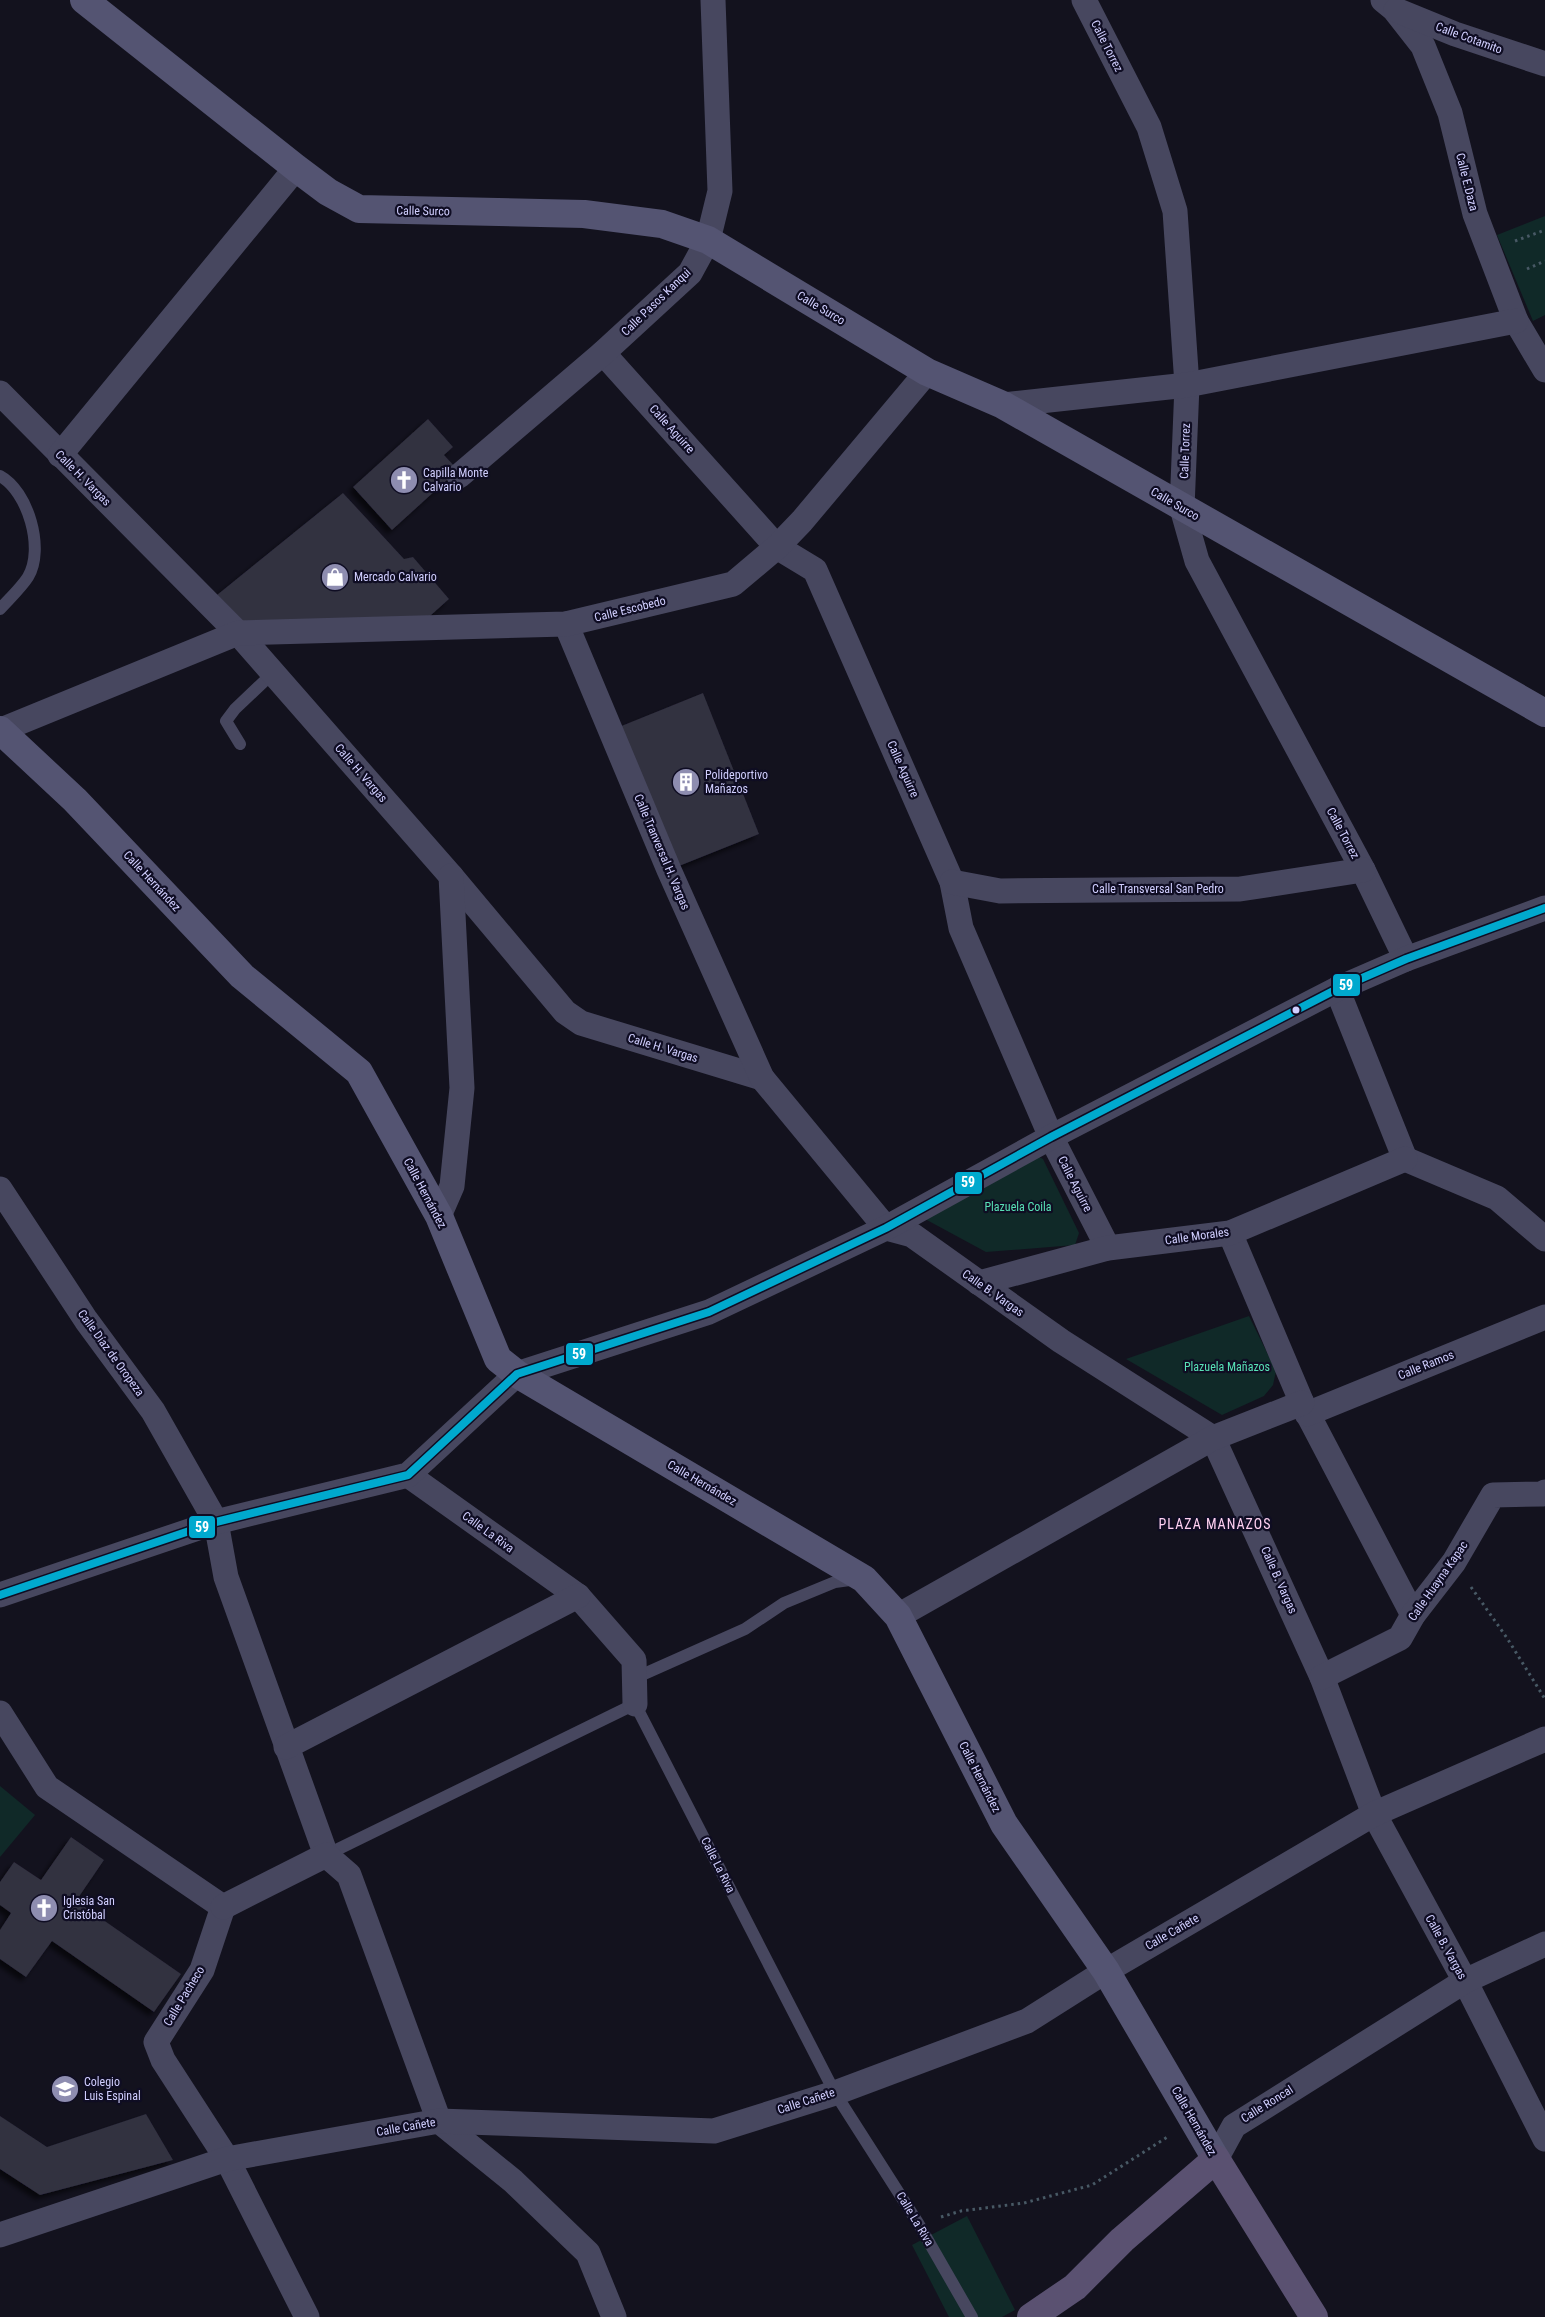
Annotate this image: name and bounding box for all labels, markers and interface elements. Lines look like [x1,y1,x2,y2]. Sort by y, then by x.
street label: Calle Torrez [1088,18,1126,74]
street label: Calle Cotamito [1434,19,1504,57]
street label: Calle E.Daza [1453,152,1481,213]
street label: Calle Surco [396,204,450,218]
street label: Calle Pasos Kanqui [618,265,694,339]
street label: Calle Surco [794,288,848,328]
street label: Calle Aguirre [647,402,698,457]
street label: Calle Torrez [1177,423,1193,479]
street label: Calle H. Vargas [52,447,114,509]
church icon: Capilla Monte Calvario [389,465,419,495]
place label: Capilla Monte Calvario [423,466,489,494]
street label: Calle Surco [1148,485,1202,523]
shop icon: Mercado Calvario [320,562,350,592]
place label: Mercado Calvario [354,570,437,584]
street label: Calle Escobedo [593,593,667,625]
street label: Calle Aguirre [884,738,922,800]
street label: Calle H. Vargas [332,741,390,805]
building icon: Polideportivo Mañazos [671,767,701,797]
place label: Polideportivo Mañazos [705,768,768,796]
street label: Calle Tranversal H. Vargas [631,792,693,912]
street label: Calle Torrez [1324,805,1362,861]
street label: Calle Hernández [120,848,184,914]
street label: Calle Transversal San Pedro [1092,882,1224,896]
line badge: 59 [1332,973,1361,997]
text: 59 [1339,977,1353,993]
unlabelled marker [1291,1005,1301,1015]
street label: Calle H. Vargas [626,1031,700,1065]
street label: Calle Aguirre [1055,1154,1095,1215]
street label: Calle Hernández [401,1156,449,1230]
line badge: 59 [954,1171,983,1195]
text: 59 [961,1174,975,1190]
park label: Plazuela Coila [984,1200,1052,1214]
street label: Calle Morales [1164,1225,1230,1247]
street label: Calle B. Vargas [960,1267,1026,1319]
street label: Calle Díaz de Oropeza [75,1307,147,1399]
line badge: 59 [565,1342,594,1366]
text: 59 [572,1346,586,1362]
street label: Calle Ramos [1396,1347,1456,1383]
park label: Plazuela Mañazos [1184,1360,1270,1374]
street label: Calle Hernández [665,1458,739,1508]
street label: Calle La Riva [459,1509,517,1556]
line badge: 59 [188,1515,216,1539]
district label: PLAZA MANAZOS [1159,1516,1271,1532]
text: 59 [195,1519,209,1535]
street label: Calle Huayna Kapac [1405,1538,1471,1624]
street label: Calle B. Vargas [1258,1544,1300,1616]
street label: Calle Hernández [956,1739,1004,1815]
street label: Calle La Riva [698,1835,738,1895]
church icon: Iglesia San Cristóbal [29,1893,59,1923]
place label: Iglesia San Cristóbal [63,1894,115,1922]
street label: Calle Cañete [1143,1911,1202,1953]
street label: Calle B. Vargas [1422,1912,1470,1982]
street label: Calle Pacheco [161,1964,207,2028]
school or university icon: Colegio Luis Espinal [50,2074,80,2104]
place label: Colegio Luis Espinal [84,2075,141,2103]
street label: Calle Roncal [1238,2083,1296,2125]
street label: Calle Hernández [1169,2084,1219,2158]
street label: Calle Cañete [775,2085,837,2117]
street label: Calle Cañete [375,2115,437,2139]
street label: Calle La Riva [893,2189,937,2249]

